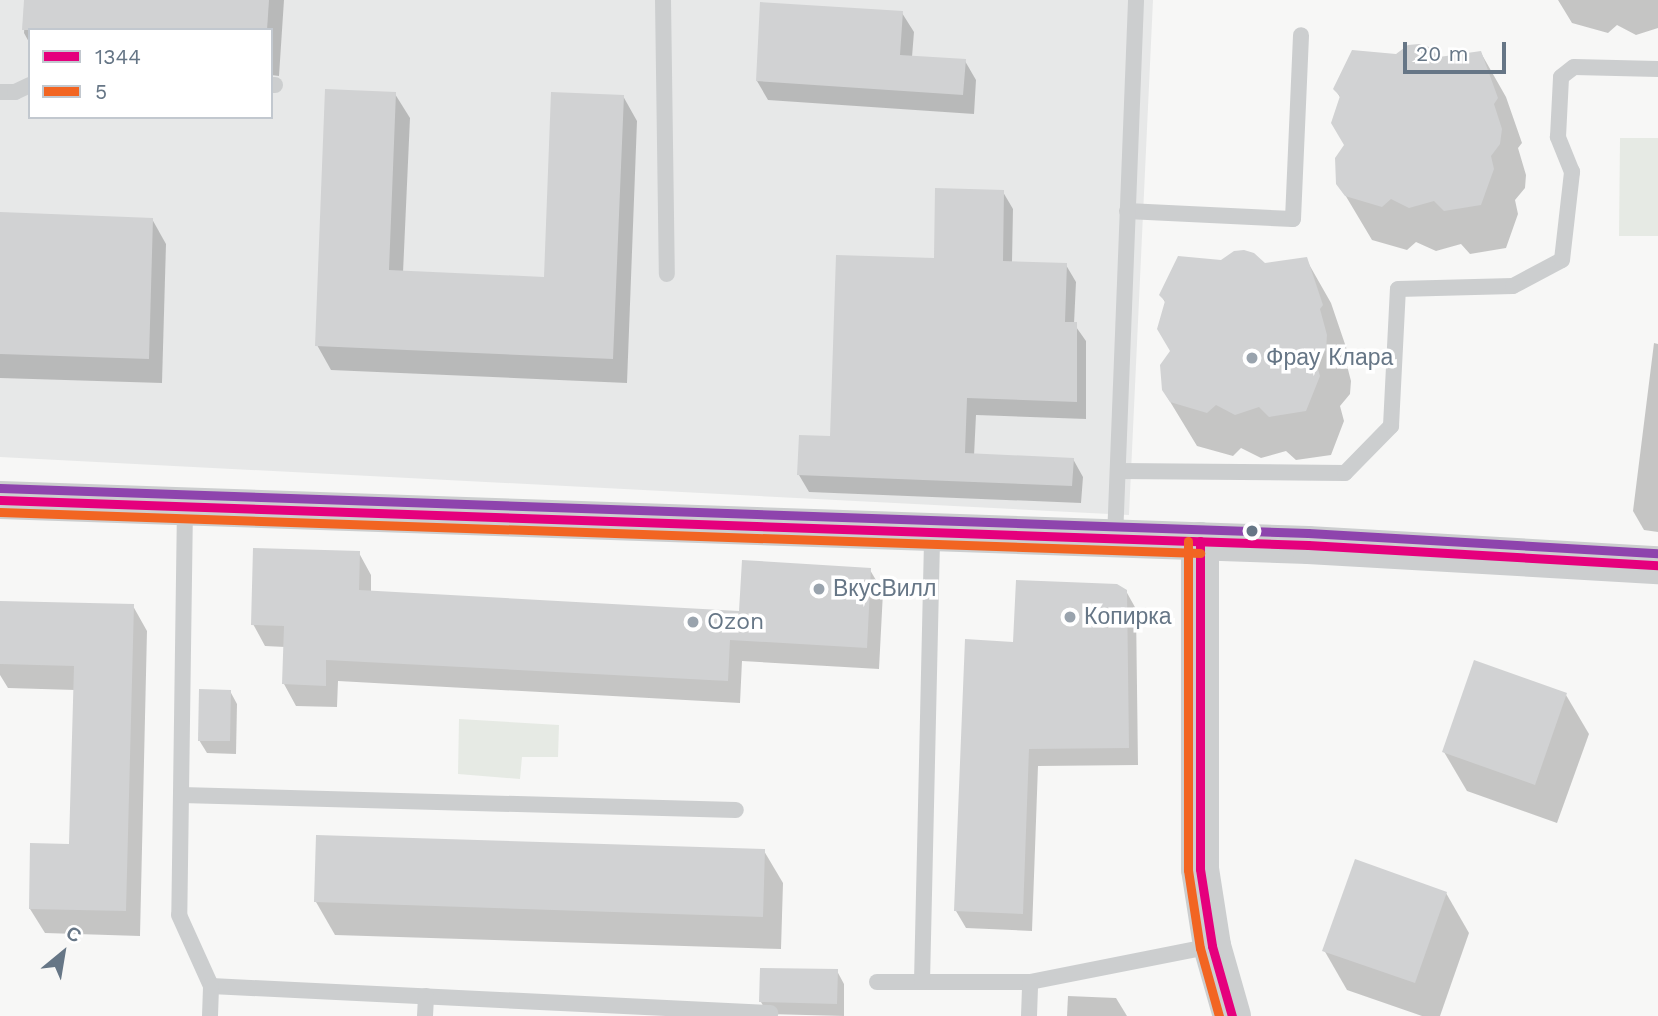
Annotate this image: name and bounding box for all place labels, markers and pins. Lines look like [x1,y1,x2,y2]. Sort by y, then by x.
place label: Фрау Клара [1266,344,1393,372]
marker: Фрау Клара [1244,350,1260,366]
unlabelled marker [1245,524,1259,538]
place label: ВкусВилл [833,575,936,603]
marker: ВкусВилл [811,581,827,597]
place label: Копирка [1084,603,1172,631]
place label: Ozon [707,608,764,636]
marker: Копирка [1062,609,1078,625]
marker: Ozon [685,614,701,630]

